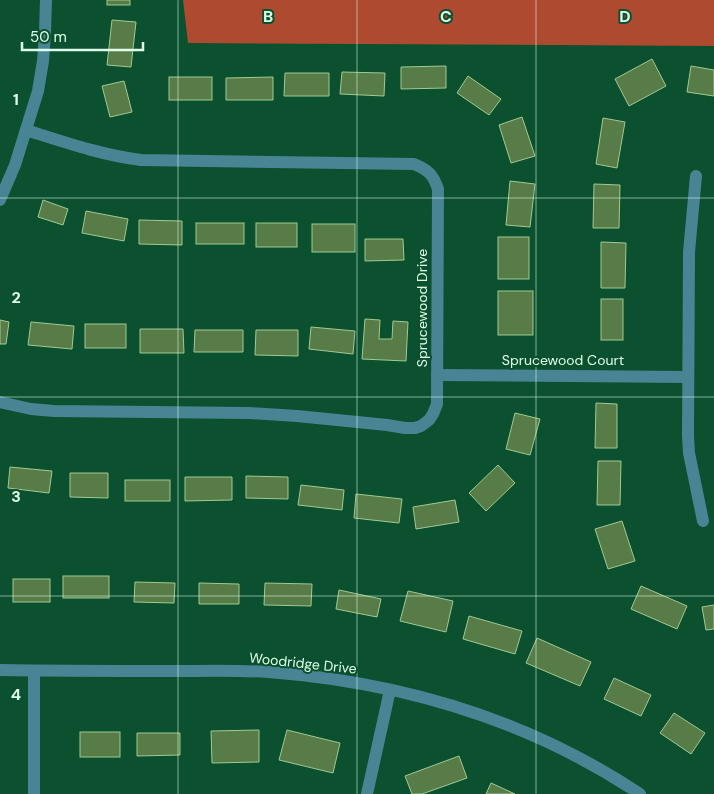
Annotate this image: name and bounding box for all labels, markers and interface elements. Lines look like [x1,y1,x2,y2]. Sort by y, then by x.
text: B [263,6,273,27]
text: C [440,6,452,27]
text: D [619,6,631,27]
scale bar [22,20,144,52]
text: 50 m [30,27,67,47]
text: 1 [13,89,19,110]
street label: Sprucewood Drive [413,249,431,367]
text: 2 [11,287,21,308]
street label: Sprucewood Court [502,351,624,369]
text: 3 [11,486,21,507]
street label: Woodridge Drive [248,648,358,678]
text: 4 [11,684,21,705]

